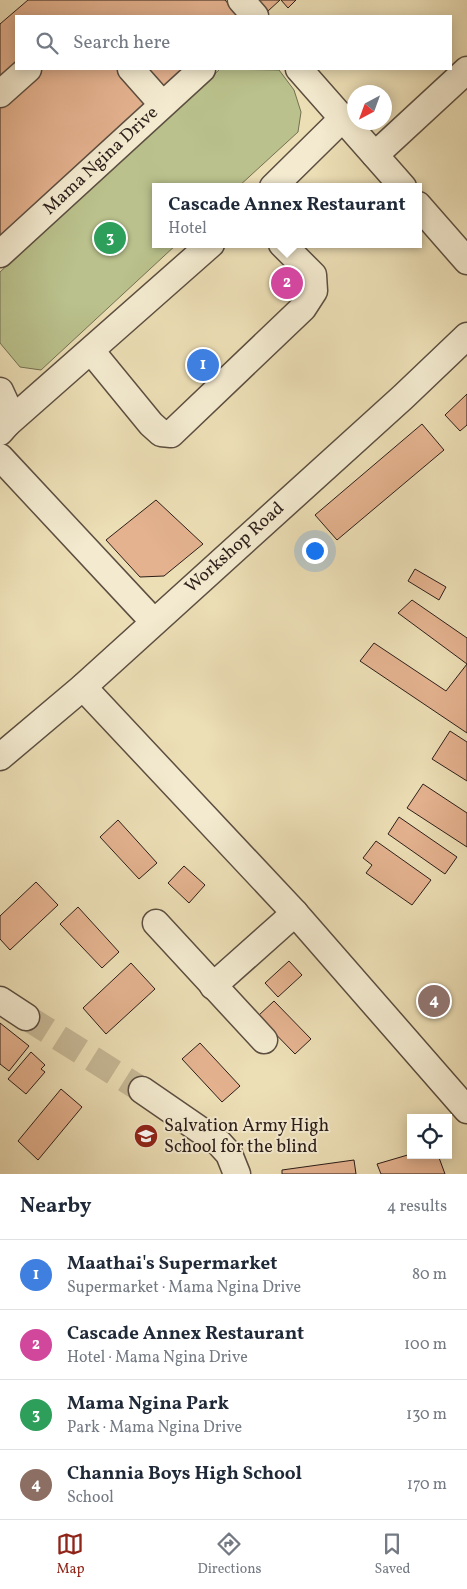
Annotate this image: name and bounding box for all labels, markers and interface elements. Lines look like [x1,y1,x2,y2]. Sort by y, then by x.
search box [15,15,452,70]
icon: search [33,29,61,57]
text: Search here [73,30,170,56]
north arrow [347,85,392,130]
street label: Mama Ngina Drive [38,101,164,221]
popup [152,183,422,248]
text: Cascade Annex Restaurant [168,192,406,218]
text: Hotel [168,218,207,240]
pin: 3 [94,219,126,257]
pin: 2 [271,264,303,302]
pin: 1 [187,346,219,384]
street label: Workshop Road [180,497,290,599]
your location [302,538,328,564]
pin: 4 [418,982,450,1020]
place label: Salvation Army High School for the blind [164,1114,330,1160]
map controls [407,1114,452,1159]
button: locate [407,1114,452,1159]
school or university icon: Salvation Army High School for the blind [133,1123,159,1149]
text: Nearby [20,1192,91,1221]
text: 4 results [387,1196,447,1218]
text: Maathai's Supermarket [67,1251,277,1277]
text: 1 [33,1264,39,1286]
text: 80 m [412,1264,447,1286]
text: Supermarket · Mama Ngina Drive [67,1277,301,1299]
text: Cascade Annex Restaurant [67,1321,304,1347]
text: 2 [32,1334,40,1356]
text: 100 m [404,1334,447,1356]
text: Hotel · Mama Ngina Drive [67,1347,248,1369]
text: Mama Ngina Park [67,1391,229,1417]
text: 3 [32,1404,40,1426]
text: 130 m [406,1404,447,1426]
text: Park · Mama Ngina Drive [67,1417,242,1439]
text: Channia Boys High School [67,1461,302,1487]
text: 4 [31,1474,41,1496]
text: 170 m [407,1474,447,1496]
text: School [67,1487,114,1509]
tab: Map [56,1530,84,1579]
tab: Directions [197,1530,262,1579]
tab: Saved [374,1530,411,1579]

